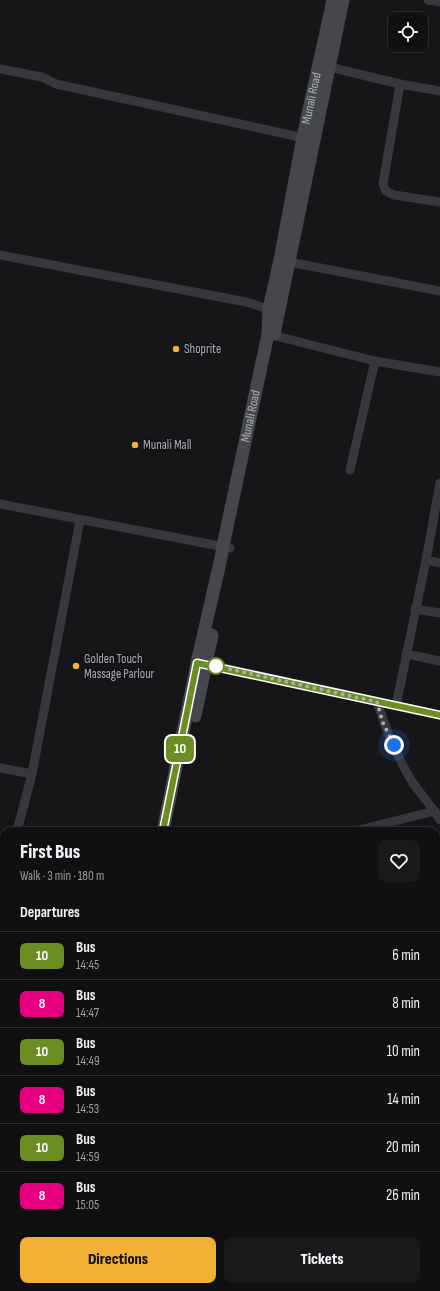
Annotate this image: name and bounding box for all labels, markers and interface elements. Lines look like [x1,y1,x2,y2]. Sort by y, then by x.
map controls [388,12,428,52]
button: locate [388,12,428,52]
street label: Munali Road [298,71,325,126]
place label: Shoprite [184,341,221,357]
marker: Shoprite [171,344,181,354]
street label: Munali Road [237,389,264,444]
place label: Munali Mall [143,437,191,453]
marker: Munali Mall [130,440,140,450]
place label: Golden Touch Massage Parlour [84,651,155,682]
unlabelled marker [207,657,225,675]
marker: Golden Touch Massage Parlour [71,661,81,671]
your location [384,735,404,755]
line badge: 10 [162,736,198,762]
text: 10 [174,740,186,757]
button: heart [378,840,420,882]
text: First Bus [20,841,80,864]
text: Walk · 3 min · 180 m [20,868,104,884]
text: Departures [20,903,80,922]
text: Bus [76,938,95,957]
text: 6 min [392,946,420,965]
text: 10 [36,947,48,964]
text: 14:45 [76,957,99,973]
text: Bus [76,986,95,1005]
text: 8 min [392,994,420,1013]
text: 8 [39,995,45,1012]
text: 14:47 [76,1005,99,1021]
text: Bus [76,1034,95,1053]
text: 10 min [387,1042,420,1061]
text: 10 [36,1043,48,1060]
text: 14:49 [76,1053,100,1069]
text: Bus [76,1082,95,1101]
text: 14 min [387,1090,420,1109]
text: 8 [39,1091,45,1108]
text: 14:53 [76,1101,99,1117]
text: Bus [76,1130,95,1149]
text: 20 min [386,1138,420,1157]
text: 10 [36,1139,48,1156]
text: 14:59 [76,1149,99,1165]
text: Bus [76,1178,95,1197]
text: 26 min [386,1186,420,1205]
text: 8 [39,1187,45,1204]
text: 15:05 [76,1197,99,1213]
button: Directions [20,1237,216,1283]
button: Tickets [224,1237,420,1283]

